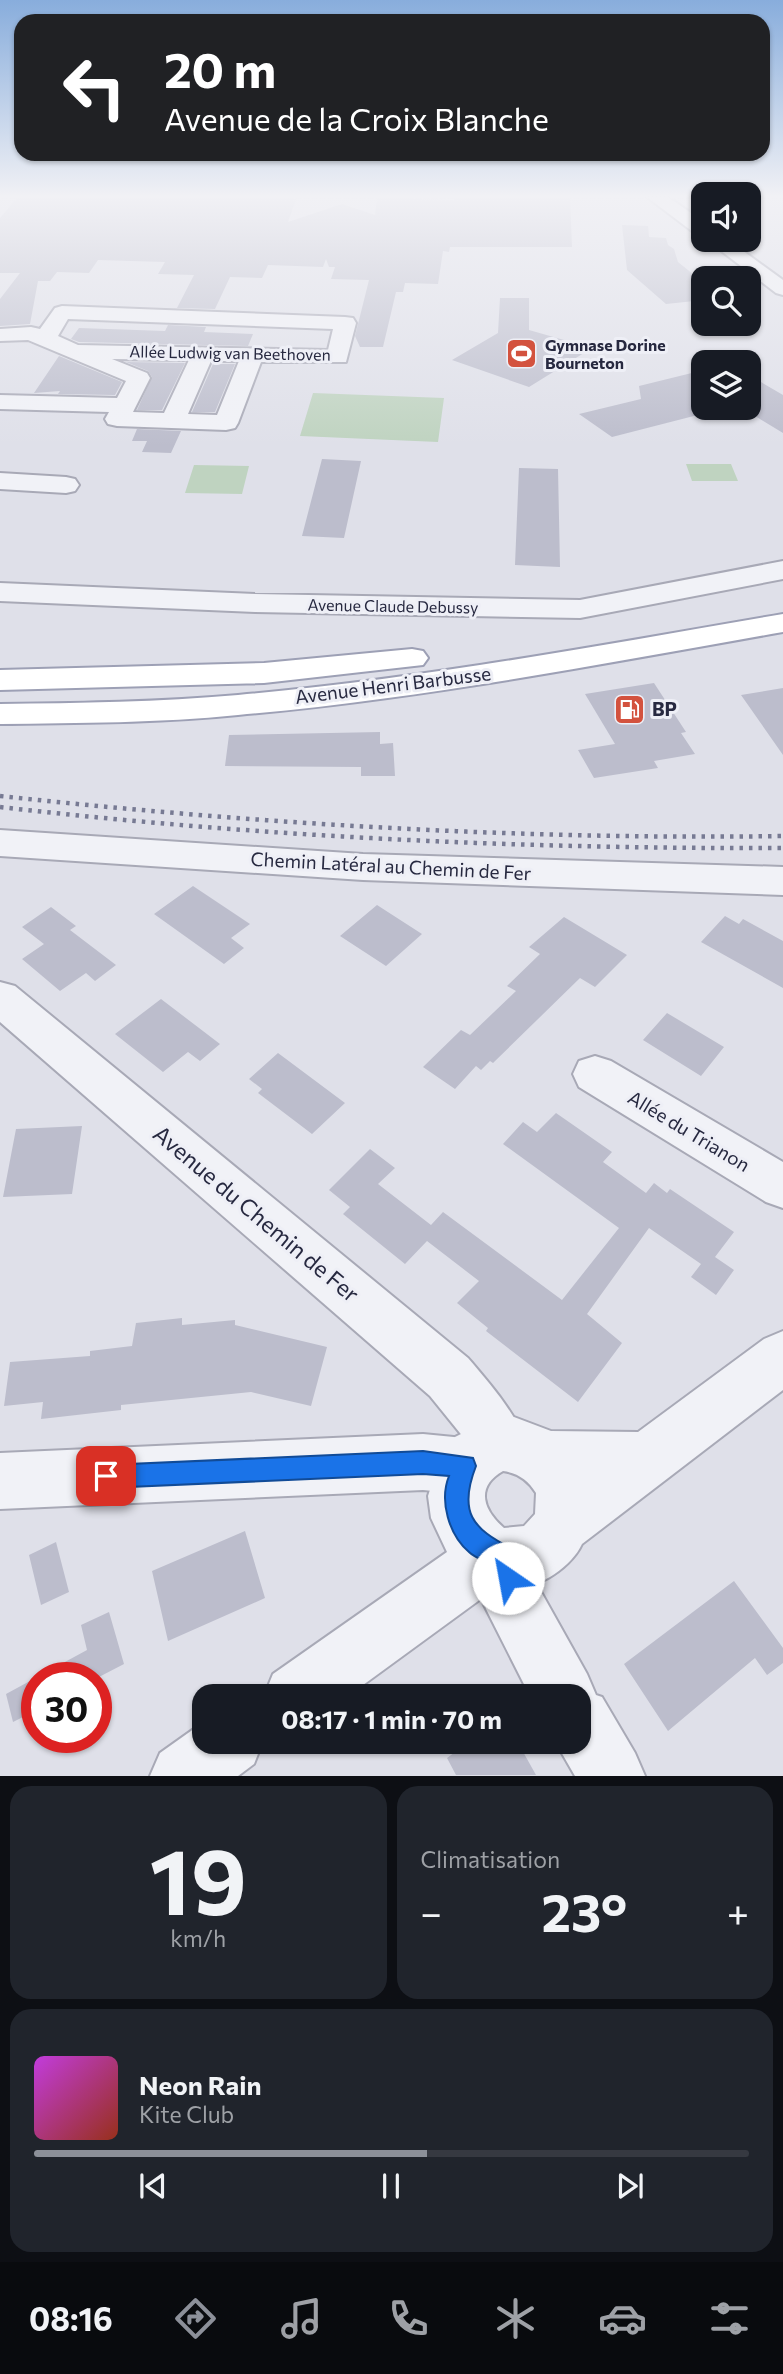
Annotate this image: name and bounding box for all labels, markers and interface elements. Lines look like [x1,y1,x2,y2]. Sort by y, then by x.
text: 20 m [164,38,276,98]
icon: left [49,42,140,133]
text: Avenue de la Croix Blanche [164,98,549,138]
map controls [691,182,761,420]
button: sound [691,182,761,252]
button: search [691,266,761,336]
place label: Gymnase Dorine Bourneton [545,335,666,372]
sports icon: Gymnase Dorine Bourneton [505,337,539,371]
street label: Allée Ludwig van Beethoven [129,341,331,364]
button: layers [691,350,761,420]
street label: Avenue Claude Debussy [307,595,479,616]
street label: Avenue Henri Barbusse [294,661,492,708]
fuel station icon: BP [612,692,646,726]
place label: BP [652,697,677,720]
street label: Chemin Latéral au Chemin de Fer [250,847,532,884]
street label: Allée du Trianon [624,1085,754,1176]
street label: Avenue du Chemin de Fer [148,1119,365,1308]
pin [76,1446,136,1506]
icon: arrive [87,1457,125,1495]
position arrow [471,1541,545,1615]
speed limit sign: 30 [21,1662,112,1753]
text: 08:17 · 1 min · 70 m [281,1703,502,1734]
text: 19 [150,1822,247,1934]
text: Climatisation [421,1845,560,1873]
text: 23° [541,1879,627,1943]
text: − [421,1888,442,1935]
text: + [727,1888,749,1935]
text: km/h [170,1924,226,1952]
text: Neon Rain [139,2069,262,2100]
text: Kite Club [139,2100,234,2128]
icon: previous [134,2167,172,2205]
icon: pause [372,2167,410,2205]
icon: next [611,2167,649,2205]
icon: directions [171,2294,220,2343]
icon: music [277,2294,326,2343]
icon: phone [384,2294,433,2343]
icon: climate [491,2294,540,2343]
icon: car [598,2294,647,2343]
icon: filters [705,2294,754,2343]
text: 08:16 [29,2298,113,2338]

